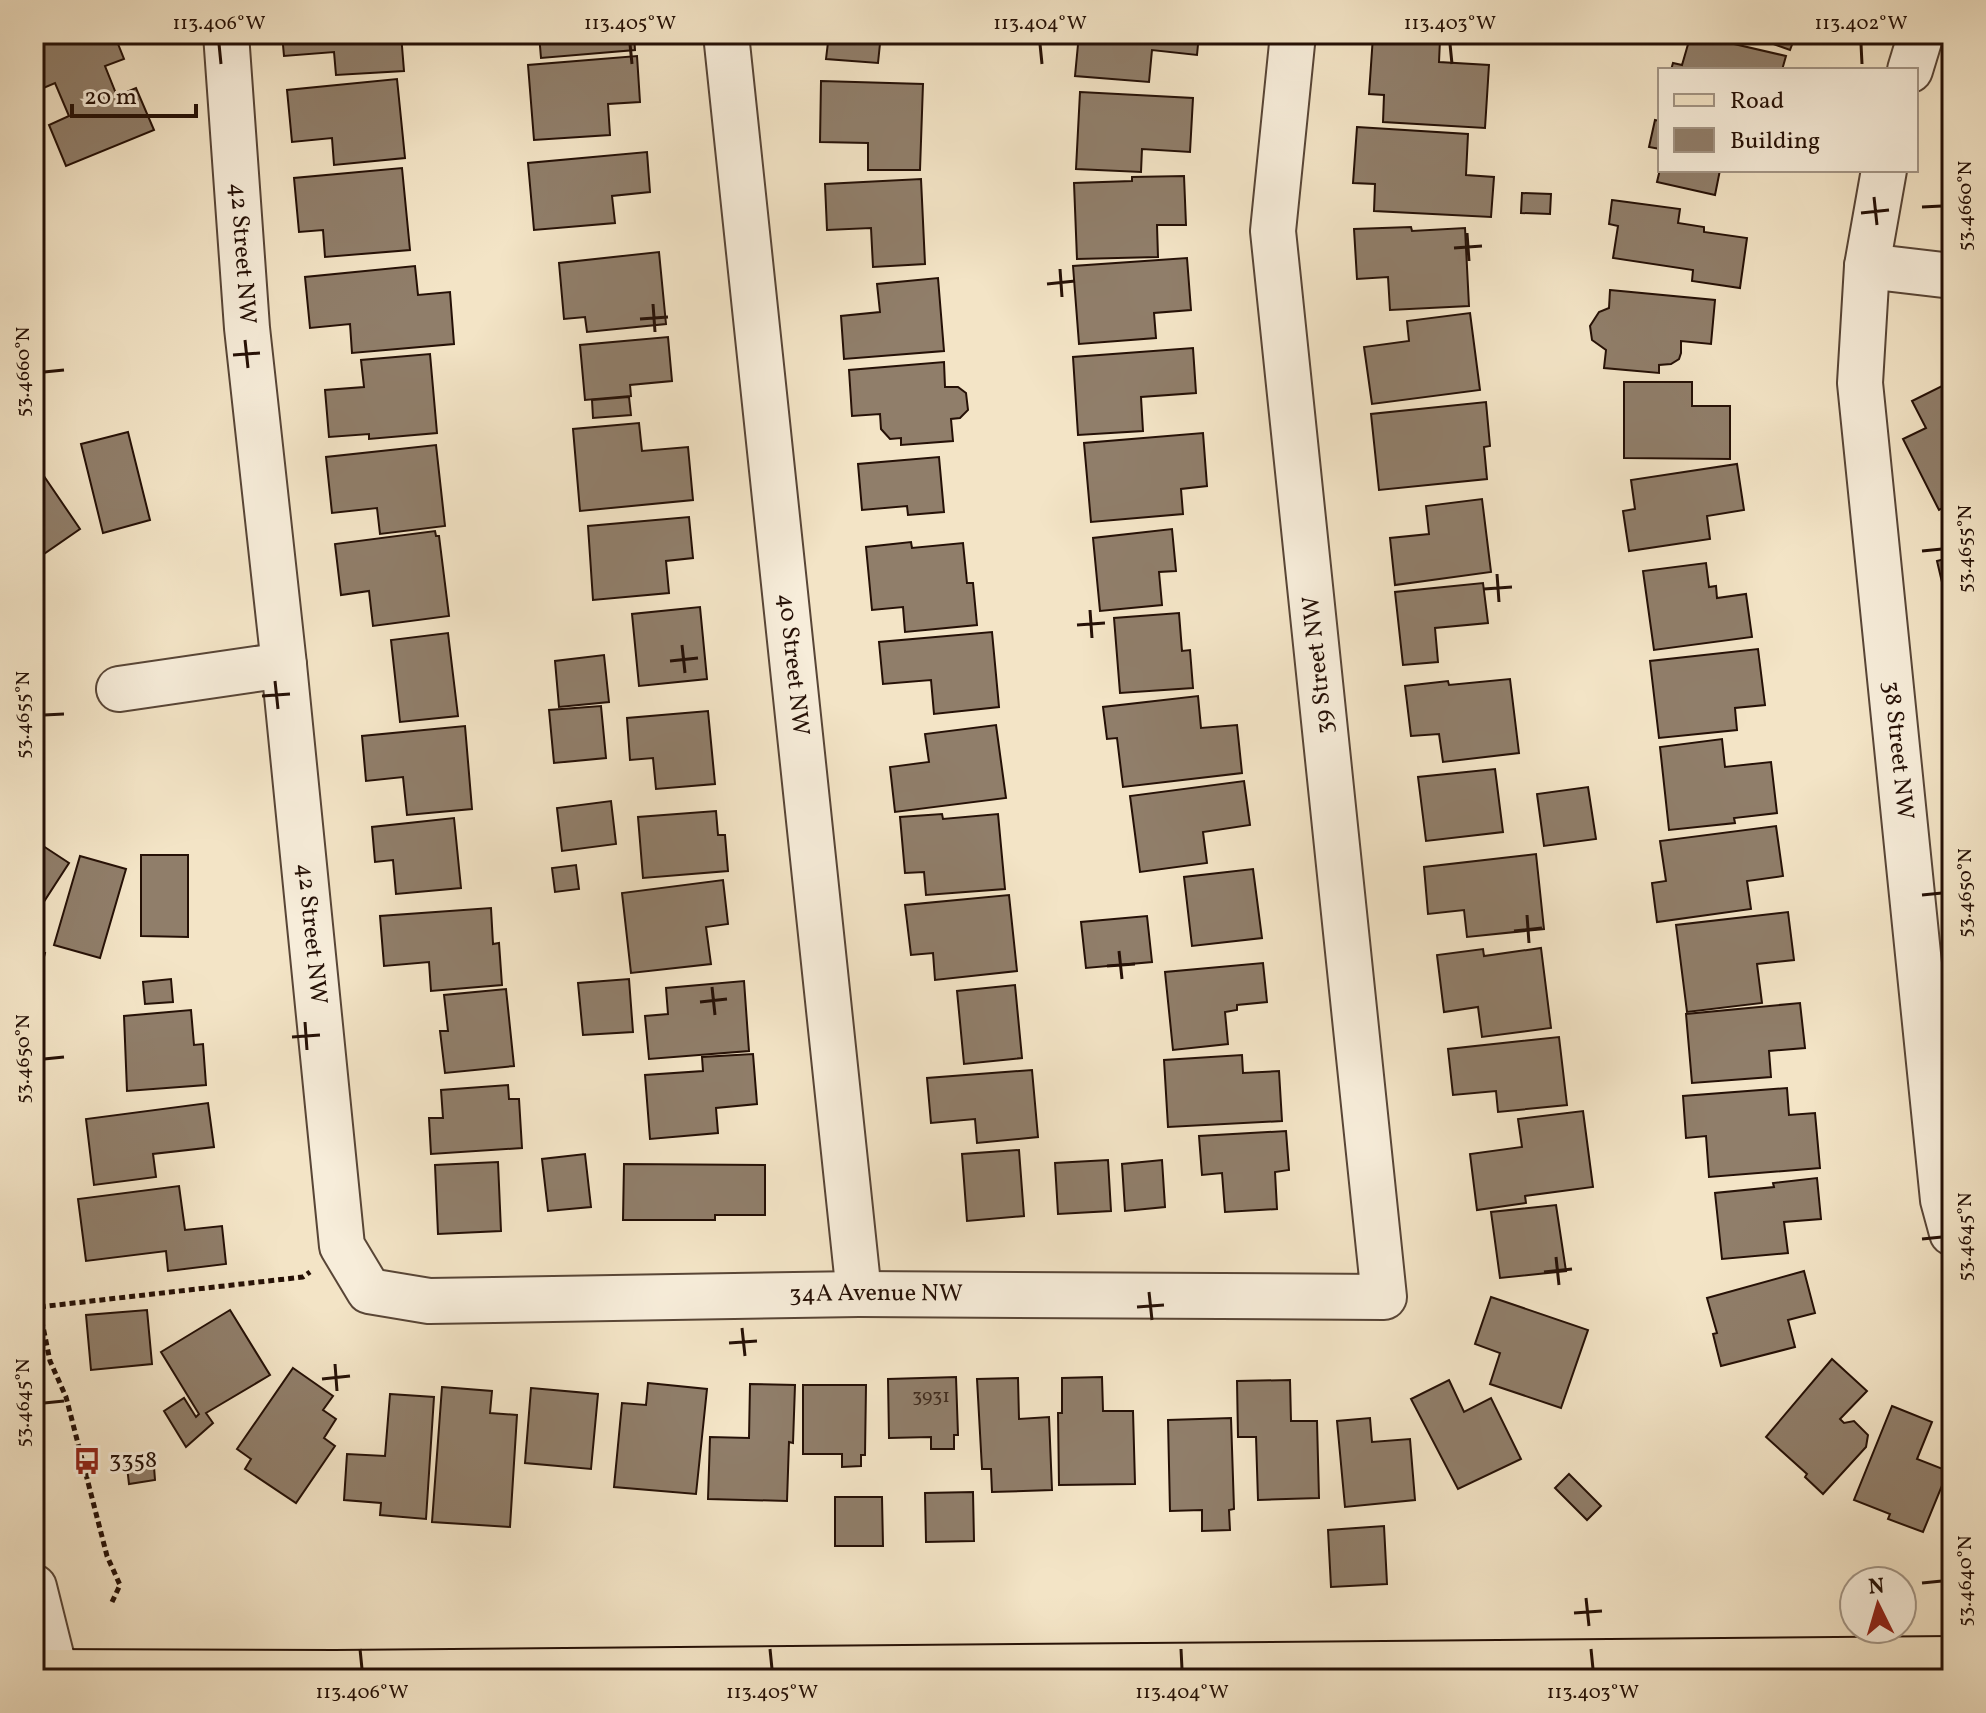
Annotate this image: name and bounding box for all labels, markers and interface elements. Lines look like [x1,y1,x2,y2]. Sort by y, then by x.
text: 113.406°W [173,10,265,38]
text: 113.405°W [584,10,676,38]
text: 113.404°W [993,10,1087,38]
text: 113.403°W [1404,10,1496,38]
text: 113.402°W [1815,10,1907,38]
scale bar [72,68,196,118]
legend [1658,68,1918,172]
text: 20 m [84,81,137,115]
text: Road [1730,85,1784,119]
text: Building [1730,125,1820,159]
text: 53.4660°N [1952,161,1980,251]
street label: 42 Street NW [220,182,264,325]
text: 53.4660°N [10,327,38,417]
text: 53.4655°N [1952,505,1980,593]
street label: 40 Street NW [768,592,817,737]
street label: 39 Street NW [1295,594,1343,736]
text: 53.4655°N [10,671,38,759]
street label: 38 Street NW [1873,680,1921,821]
text: 53.4650°N [1952,848,1980,938]
street label: 42 Street NW [287,862,335,1006]
text: 53.4650°N [10,1014,38,1104]
text: 53.4645°N [1952,1192,1980,1282]
street label: 34A Avenue NW [789,1277,963,1312]
text: 53.4645°N [10,1358,38,1448]
house number: 3931 [912,1383,950,1411]
place label: 3358 [109,1444,157,1478]
bus stop icon: 3358 [72,1446,102,1476]
text: 53.4640°N [1952,1535,1980,1627]
north arrow [1838,1565,1918,1645]
text: N [1867,1571,1886,1604]
text: 113.406°W [316,1679,408,1707]
text: 113.405°W [726,1679,818,1707]
text: 113.404°W [1135,1679,1229,1707]
text: 113.403°W [1547,1679,1639,1707]

